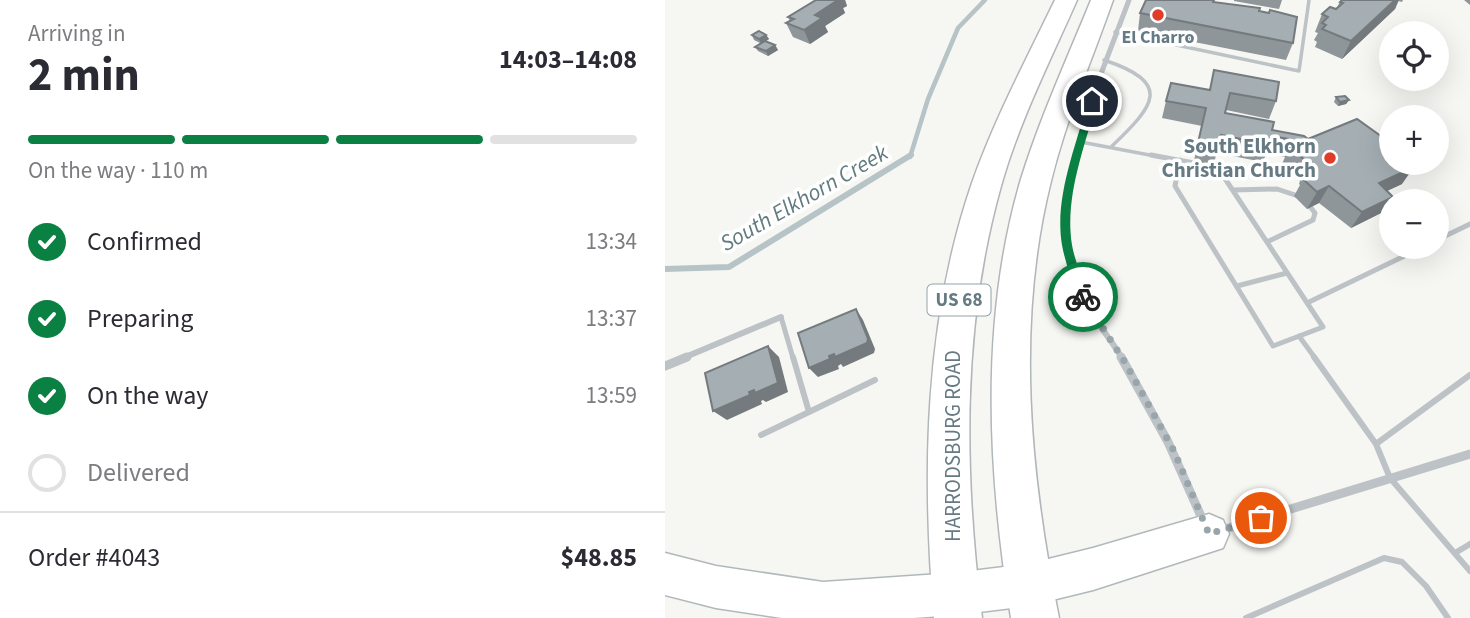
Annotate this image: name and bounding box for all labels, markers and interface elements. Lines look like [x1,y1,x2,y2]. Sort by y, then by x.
marker: El Charro [1150,7,1166,23]
text: Arriving in [28,17,126,50]
map controls [1379,21,1449,259]
button: locate [1379,21,1449,91]
place label: El Charro [1122,25,1195,50]
text: 14:03–14:08 [499,41,637,78]
text: 2 min [28,43,140,108]
pin [1062,71,1122,131]
icon: home [1073,82,1111,120]
button: + [1379,105,1449,175]
place label: South Elkhorn Christian Church [1162,131,1316,185]
water label: South Elkhorn Creek [714,136,895,260]
marker: South Elkhorn Christian Church [1322,150,1338,166]
text: On the way · 110 m [28,154,208,187]
button: − [1379,189,1449,259]
icon: check [28,223,66,261]
text: Confirmed [87,223,202,260]
text: 13:34 [586,225,637,258]
courier [1048,262,1118,332]
icon: bike [1064,278,1102,316]
road number: US 68 [927,284,991,316]
icon: check [28,300,66,338]
text: Preparing [87,300,193,337]
text: 13:37 [586,302,637,335]
street label: HARRODSBURG ROAD [938,350,968,542]
icon: check [28,377,66,415]
text: On the way [87,377,208,414]
text: 13:59 [586,379,637,412]
text: Delivered [87,454,190,491]
pin [1231,488,1291,548]
icon: bag [1242,499,1280,537]
text: Order #4043 [28,539,160,576]
text: $48.85 [561,539,637,576]

